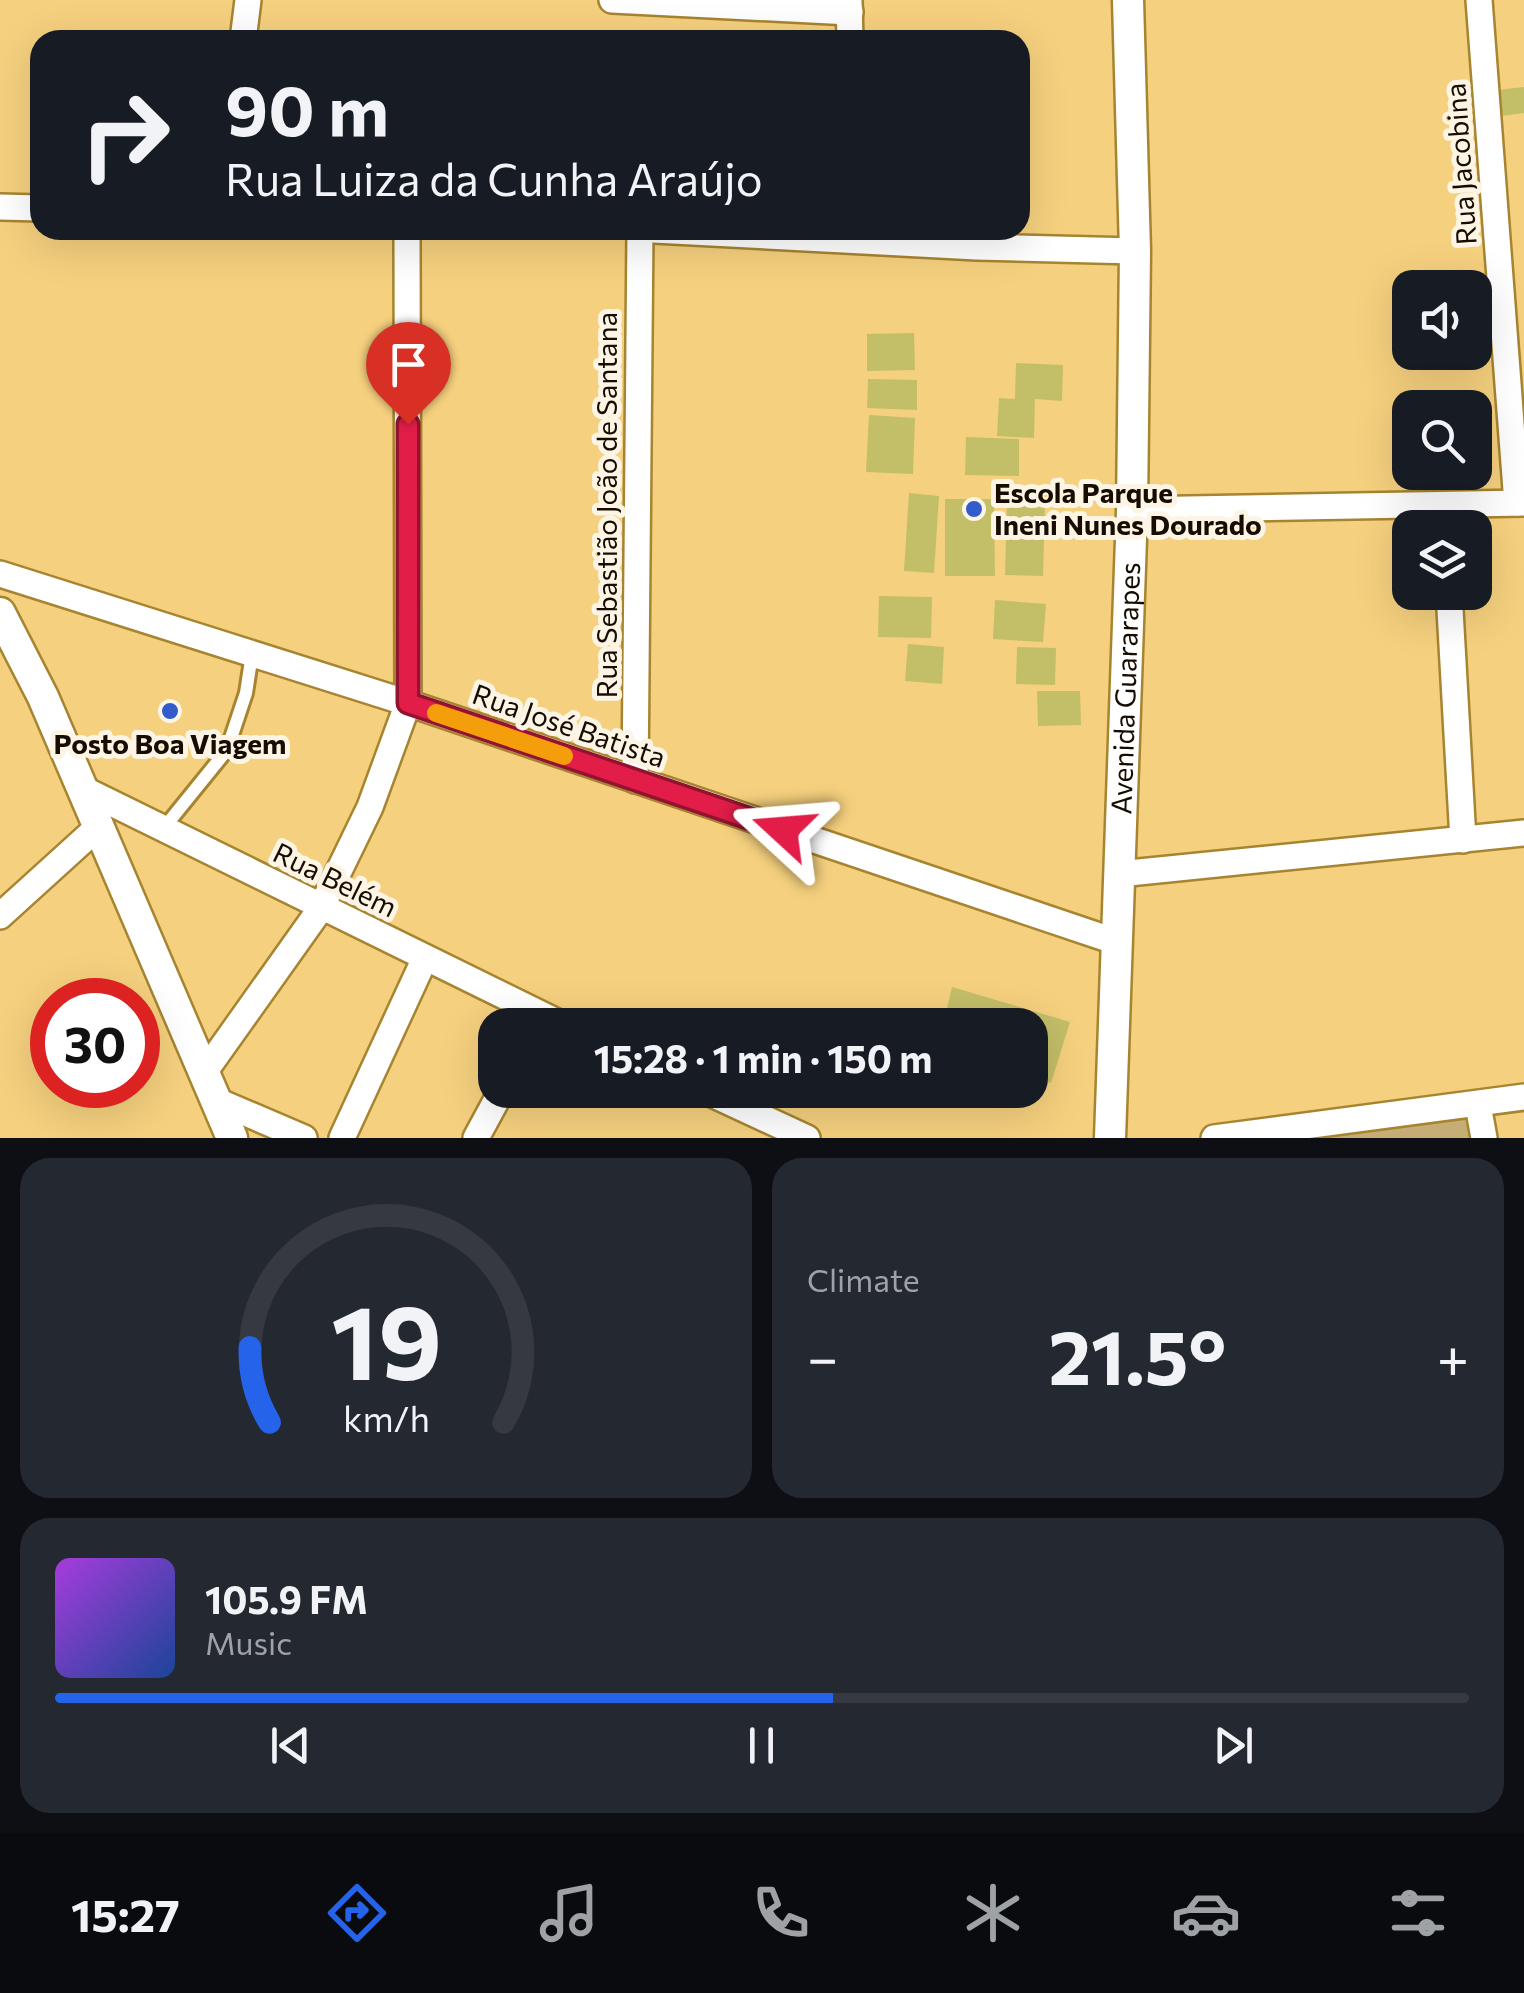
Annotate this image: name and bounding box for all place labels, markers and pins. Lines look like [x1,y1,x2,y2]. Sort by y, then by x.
pin [366,322,451,425]
place label: Escola Parque Ineni Nunes Dourado [994,475,1262,541]
marker: Escola Parque Ineni Nunes Dourado [963,498,985,520]
marker: Posto Boa Viagem [159,700,181,722]
place label: Posto Boa Viagem [54,726,287,760]

